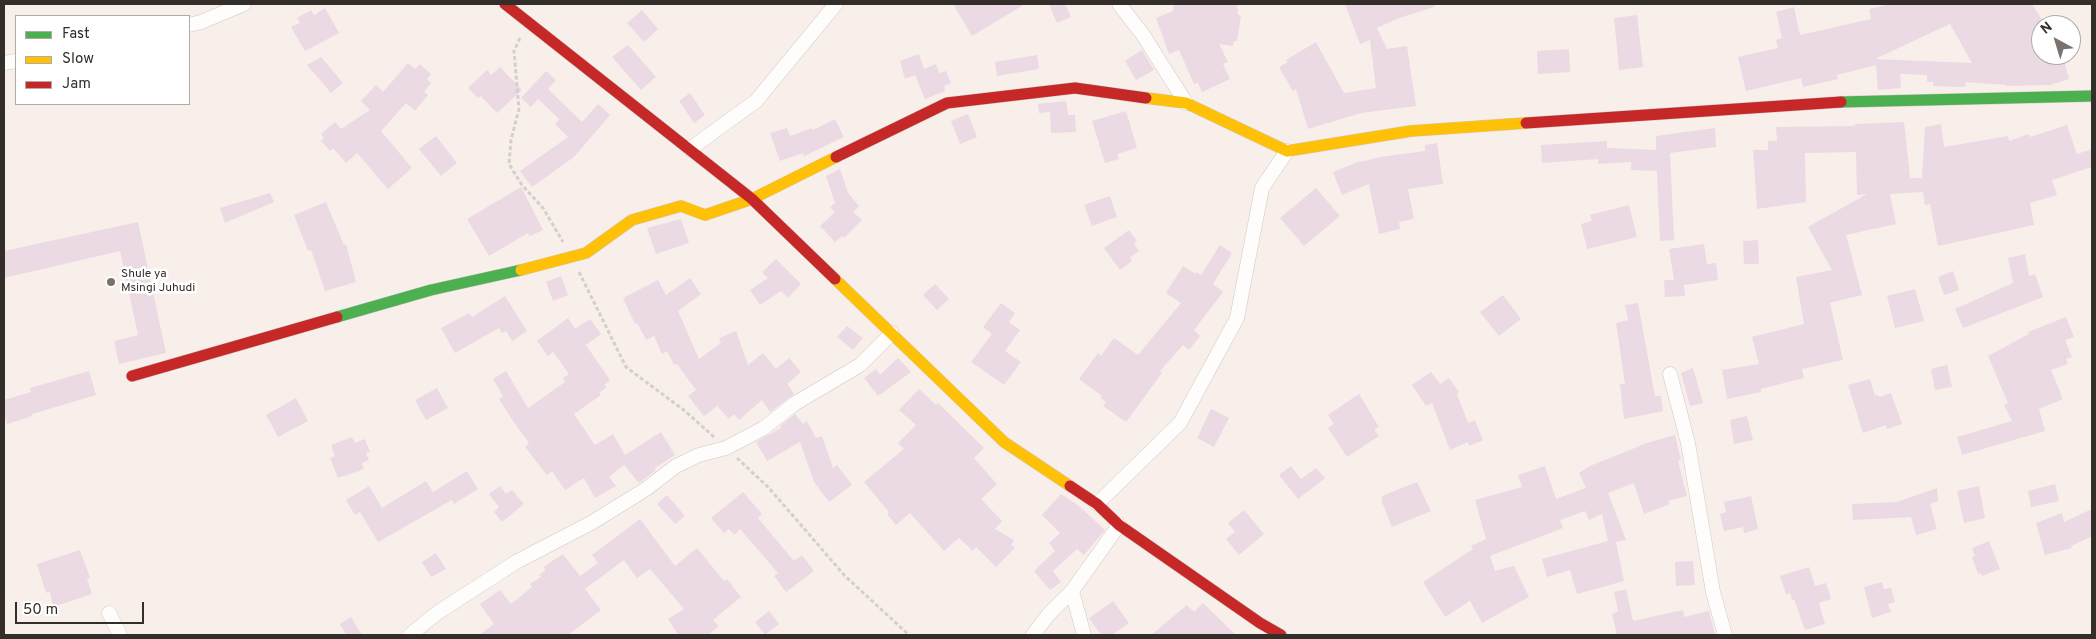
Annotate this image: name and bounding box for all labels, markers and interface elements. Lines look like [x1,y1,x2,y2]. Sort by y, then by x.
legend [15,15,190,105]
north arrow [2031,15,2081,65]
text: N [2038,19,2056,39]
text: Fast [62,25,90,44]
text: Slow [62,50,94,69]
text: Jam [62,75,91,94]
place label: Shule ya Msingi Juhudi [121,268,195,296]
marker: Shule ya Msingi Juhudi [105,276,117,288]
scale bar [18,592,146,624]
text: 50 m [23,601,58,620]

